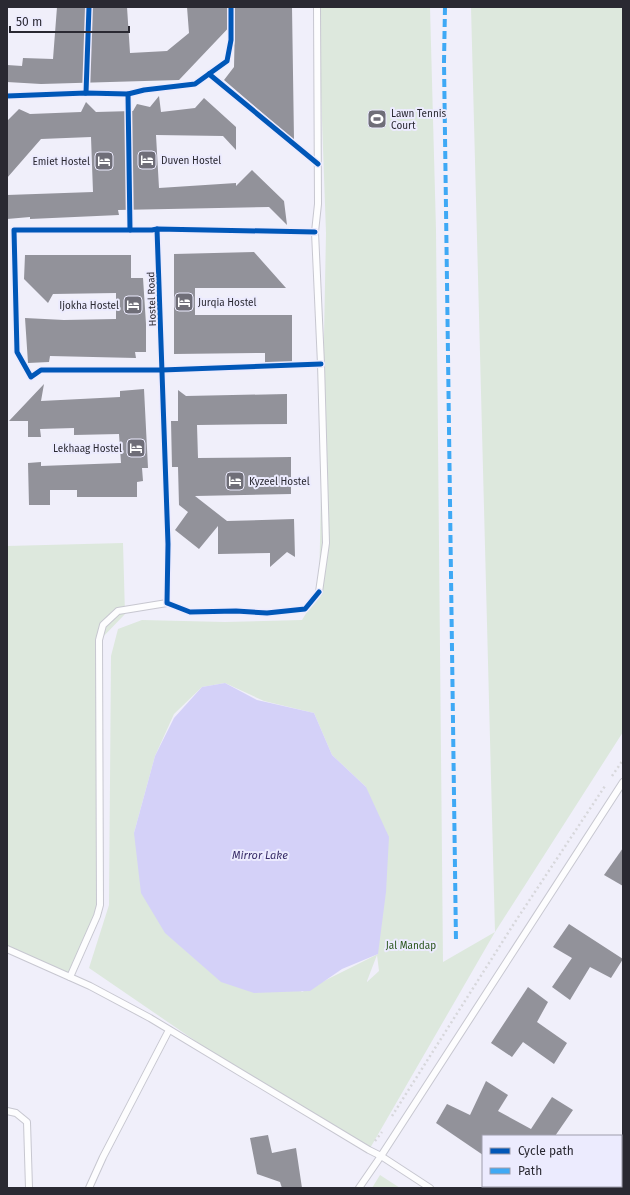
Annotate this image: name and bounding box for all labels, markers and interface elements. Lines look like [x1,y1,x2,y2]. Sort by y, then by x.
scale bar [10,8,129,34]
text: 50 m [16,15,42,29]
sports icon: Lawn Tennis Court [366,108,388,130]
place label: Lawn Tennis Court [391,108,447,132]
hotel icon: Duven Hostel [136,149,158,171]
hotel icon: Emiet Hostel [93,150,115,172]
place label: Duven Hostel [161,155,221,167]
place label: Emiet Hostel [33,156,90,168]
street label: Hostel Road [145,271,159,327]
hotel icon: Jurqia Hostel [173,291,195,313]
hotel icon: Ijokha Hostel [122,294,144,316]
place label: Jurqia Hostel [198,297,257,309]
place label: Ijokha Hostel [59,300,119,312]
hotel icon: Lekhaag Hostel [125,437,147,459]
place label: Lekhaag Hostel [53,443,122,455]
hotel icon: Kyzeel Hostel [224,470,246,492]
place label: Kyzeel Hostel [249,476,310,488]
water label: Mirror Lake [232,849,288,862]
park label: Jal Mandap [386,940,436,952]
legend [482,1135,622,1187]
text: Cycle path [518,1144,574,1158]
text: Path [518,1164,542,1178]

